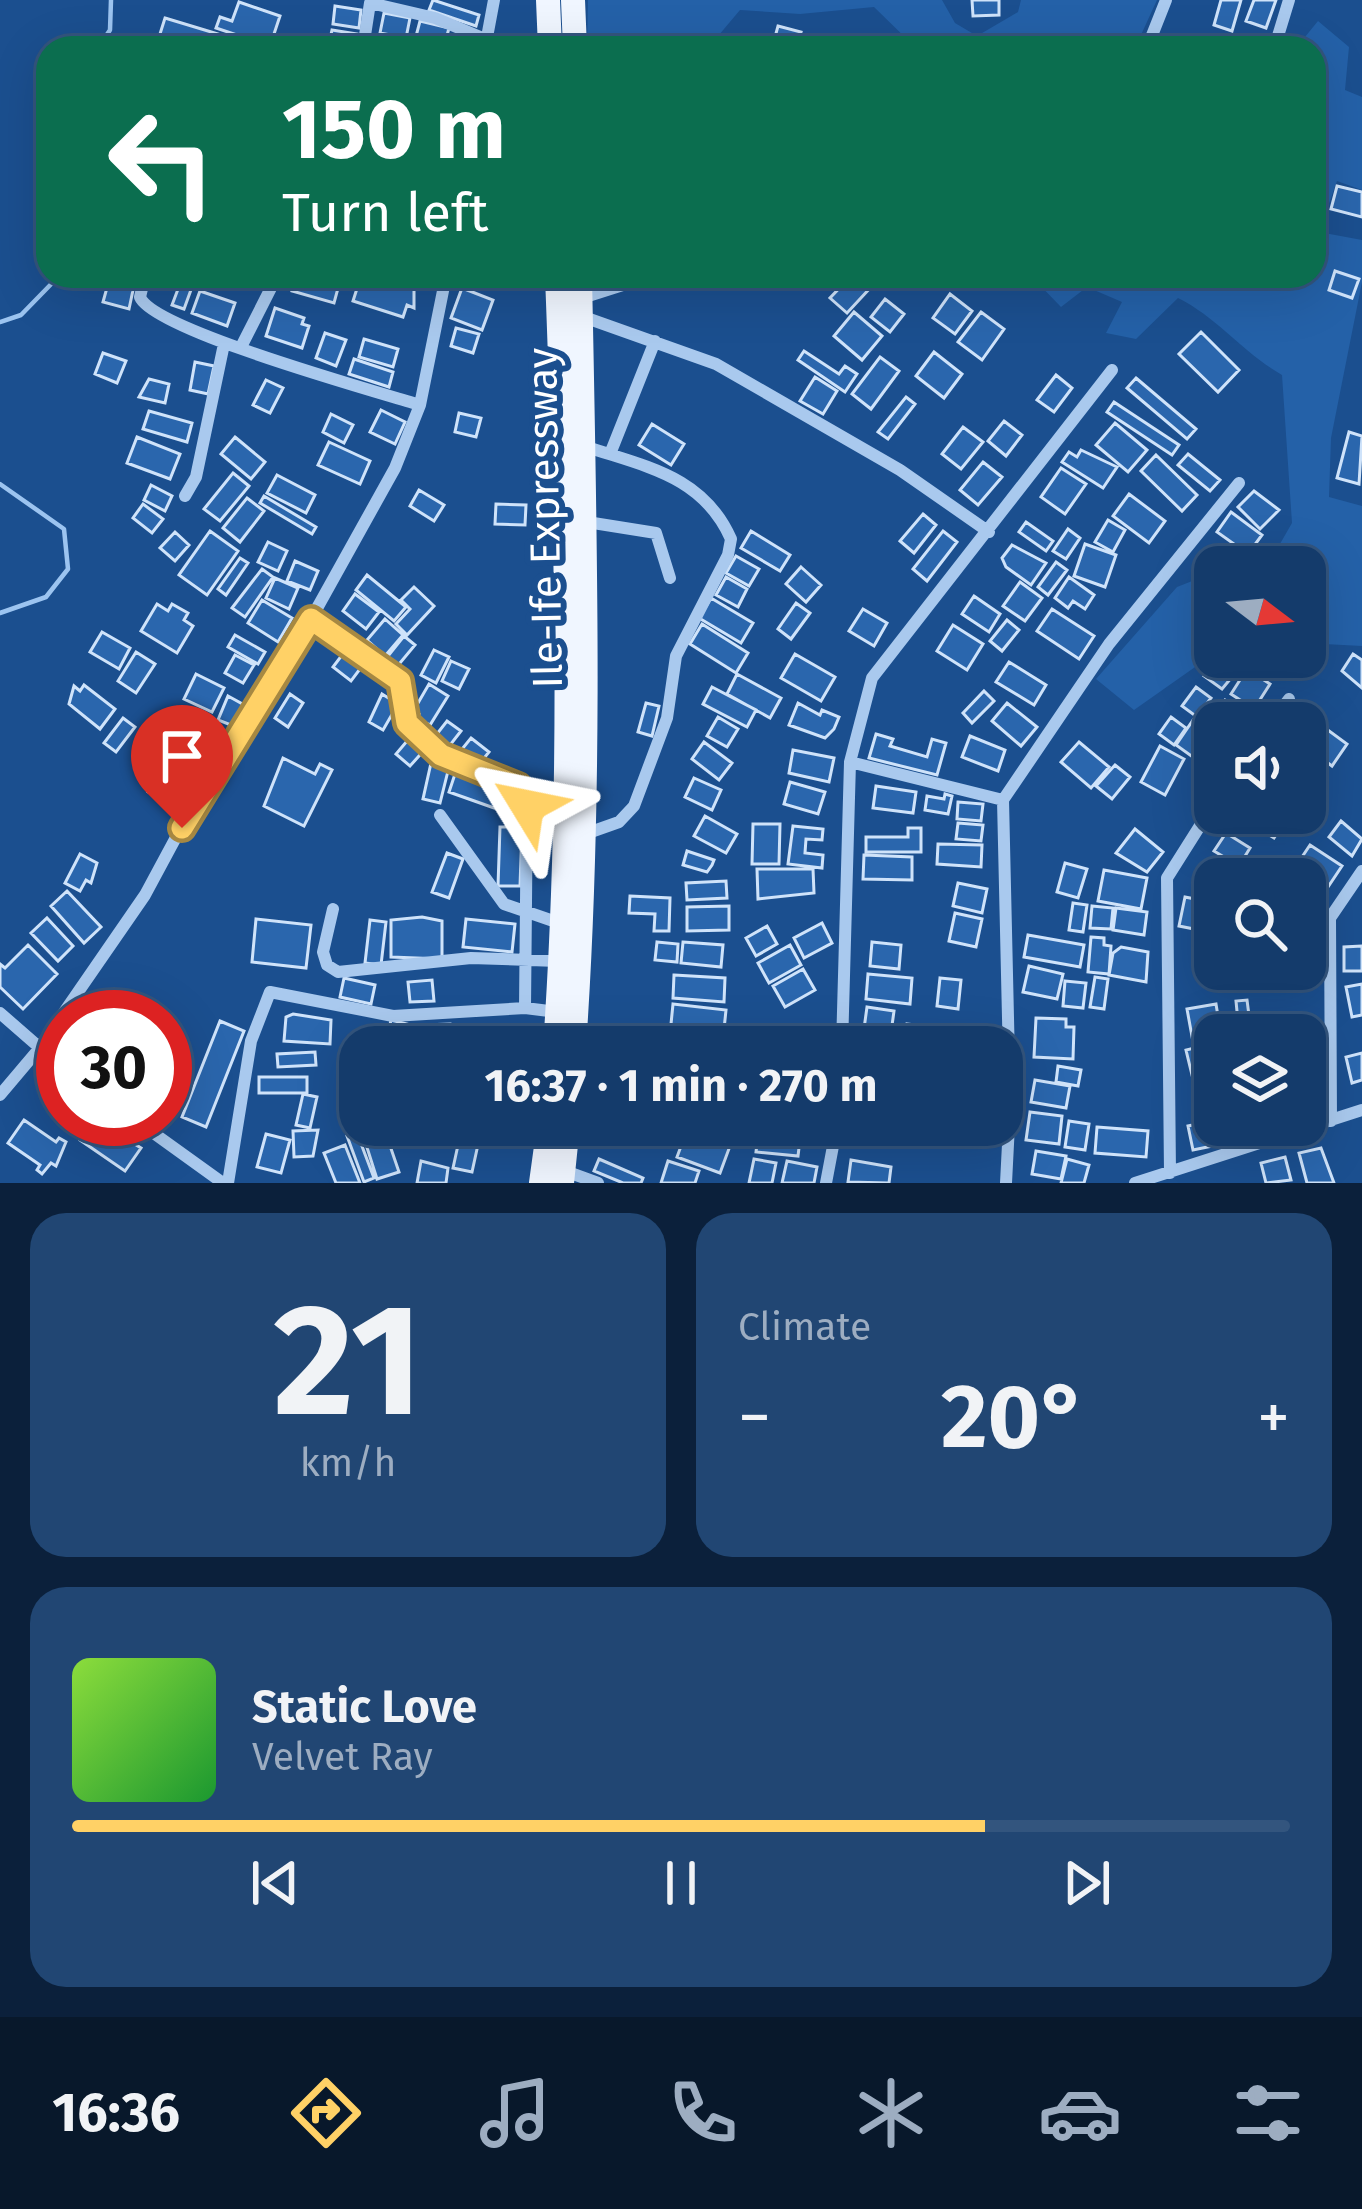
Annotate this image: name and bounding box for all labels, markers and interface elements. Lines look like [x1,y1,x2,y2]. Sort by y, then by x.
text: 150 m [282,79,506,180]
icon: left [84,84,240,240]
text: Turn left [282,181,489,245]
street label: Ile-Ife Expressway [517,347,573,689]
north arrow [1194,546,1326,678]
map controls [1194,546,1326,1146]
button: sound [1194,702,1326,834]
pin [131,705,233,828]
icon: arrive [149,723,215,789]
position arrow [464,743,590,869]
button: search [1194,858,1326,990]
speed limit sign: 30 [36,990,192,1146]
button: layers [1194,1014,1326,1146]
text: 16:37 · 1 min · 270 m [485,1059,877,1113]
text: 21 [273,1268,423,1455]
text: Climate [738,1304,871,1350]
text: 20° [941,1363,1087,1471]
text: − [738,1378,771,1457]
text: + [1257,1378,1290,1457]
text: km/h [300,1440,396,1486]
text: Static Love [252,1680,477,1734]
text: Velvet Ray [252,1734,433,1780]
icon: previous [242,1850,308,1916]
icon: pause [648,1850,714,1916]
icon: next [1054,1850,1120,1916]
icon: directions [284,2071,368,2155]
icon: music [473,2071,557,2155]
icon: phone [661,2071,745,2155]
icon: climate [849,2071,933,2155]
icon: car [1038,2071,1122,2155]
icon: filters [1226,2071,1310,2155]
text: 16:36 [52,2081,180,2145]

